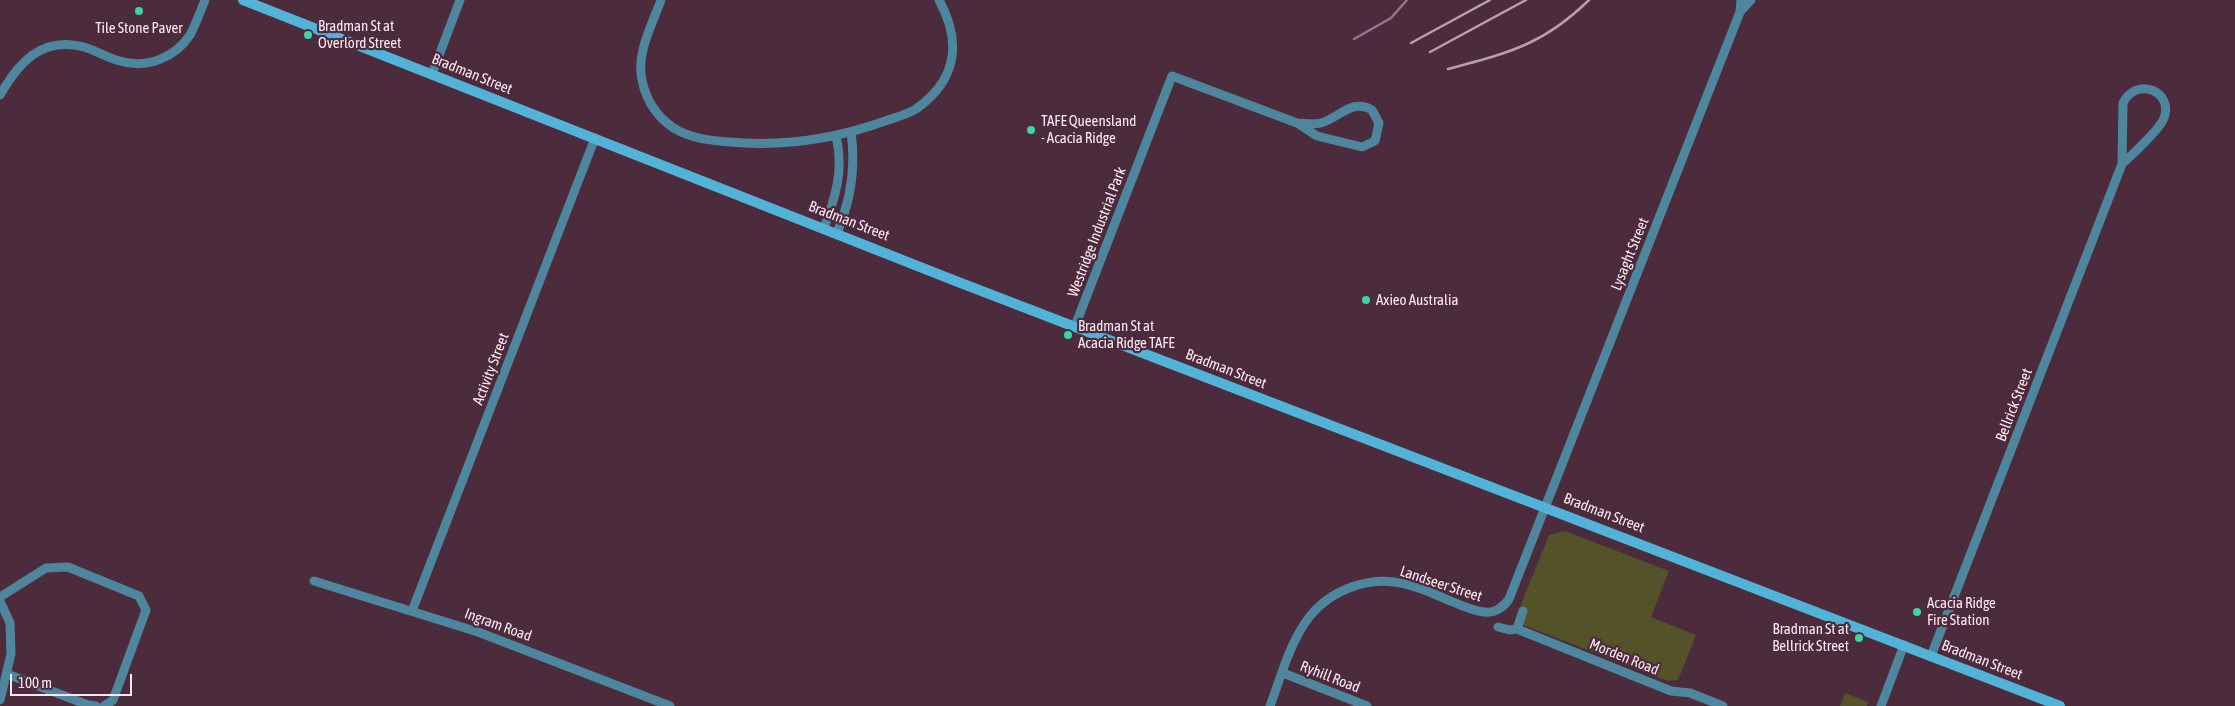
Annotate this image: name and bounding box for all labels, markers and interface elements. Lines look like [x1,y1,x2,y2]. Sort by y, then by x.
marker: Tile Stone Paver [133,5,145,17]
place label: Bradman St at Overlord Street [318,17,401,52]
place label: Tile Stone Paver [95,19,183,37]
marker: Bradman St at Overlord Street [302,29,314,41]
street label: Bradman Street [429,50,515,98]
place label: TAFE Queensland - Acacia Ridge [1041,112,1136,147]
marker: TAFE Queensland - Acacia Ridge [1025,124,1037,136]
street label: Westridge Industrial Park [1064,164,1130,300]
street label: Bradman Street [806,197,892,245]
street label: Lysaght Street [1607,215,1653,293]
place label: Axieo Australia [1376,291,1458,309]
marker: Axieo Australia [1360,294,1372,306]
place label: Bradman St at Acacia Ridge TAFE [1078,317,1175,352]
marker: Bradman St at Acacia Ridge TAFE [1062,329,1074,341]
street label: Activity Street [469,330,513,408]
street label: Bradman Street [1183,345,1269,393]
street label: Bellrick Street [1992,366,2036,444]
street label: Bradman Street [1561,489,1647,537]
street label: Landseer Street [1398,562,1484,606]
place label: Acacia Ridge Fire Station [1927,594,1996,629]
street label: Ingram Road [462,605,534,645]
marker: Acacia Ridge Fire Station [1911,606,1923,618]
place label: Bradman St at Bellrick Street [1772,620,1849,655]
marker: Bradman St at Bellrick Street [1853,632,1865,644]
street label: Morden Road [1587,635,1661,679]
street label: Bradman Street [1939,636,2025,684]
street label: Ryhill Road [1297,657,1363,697]
scale bar [12,664,135,696]
text: 100 m [18,674,52,691]

